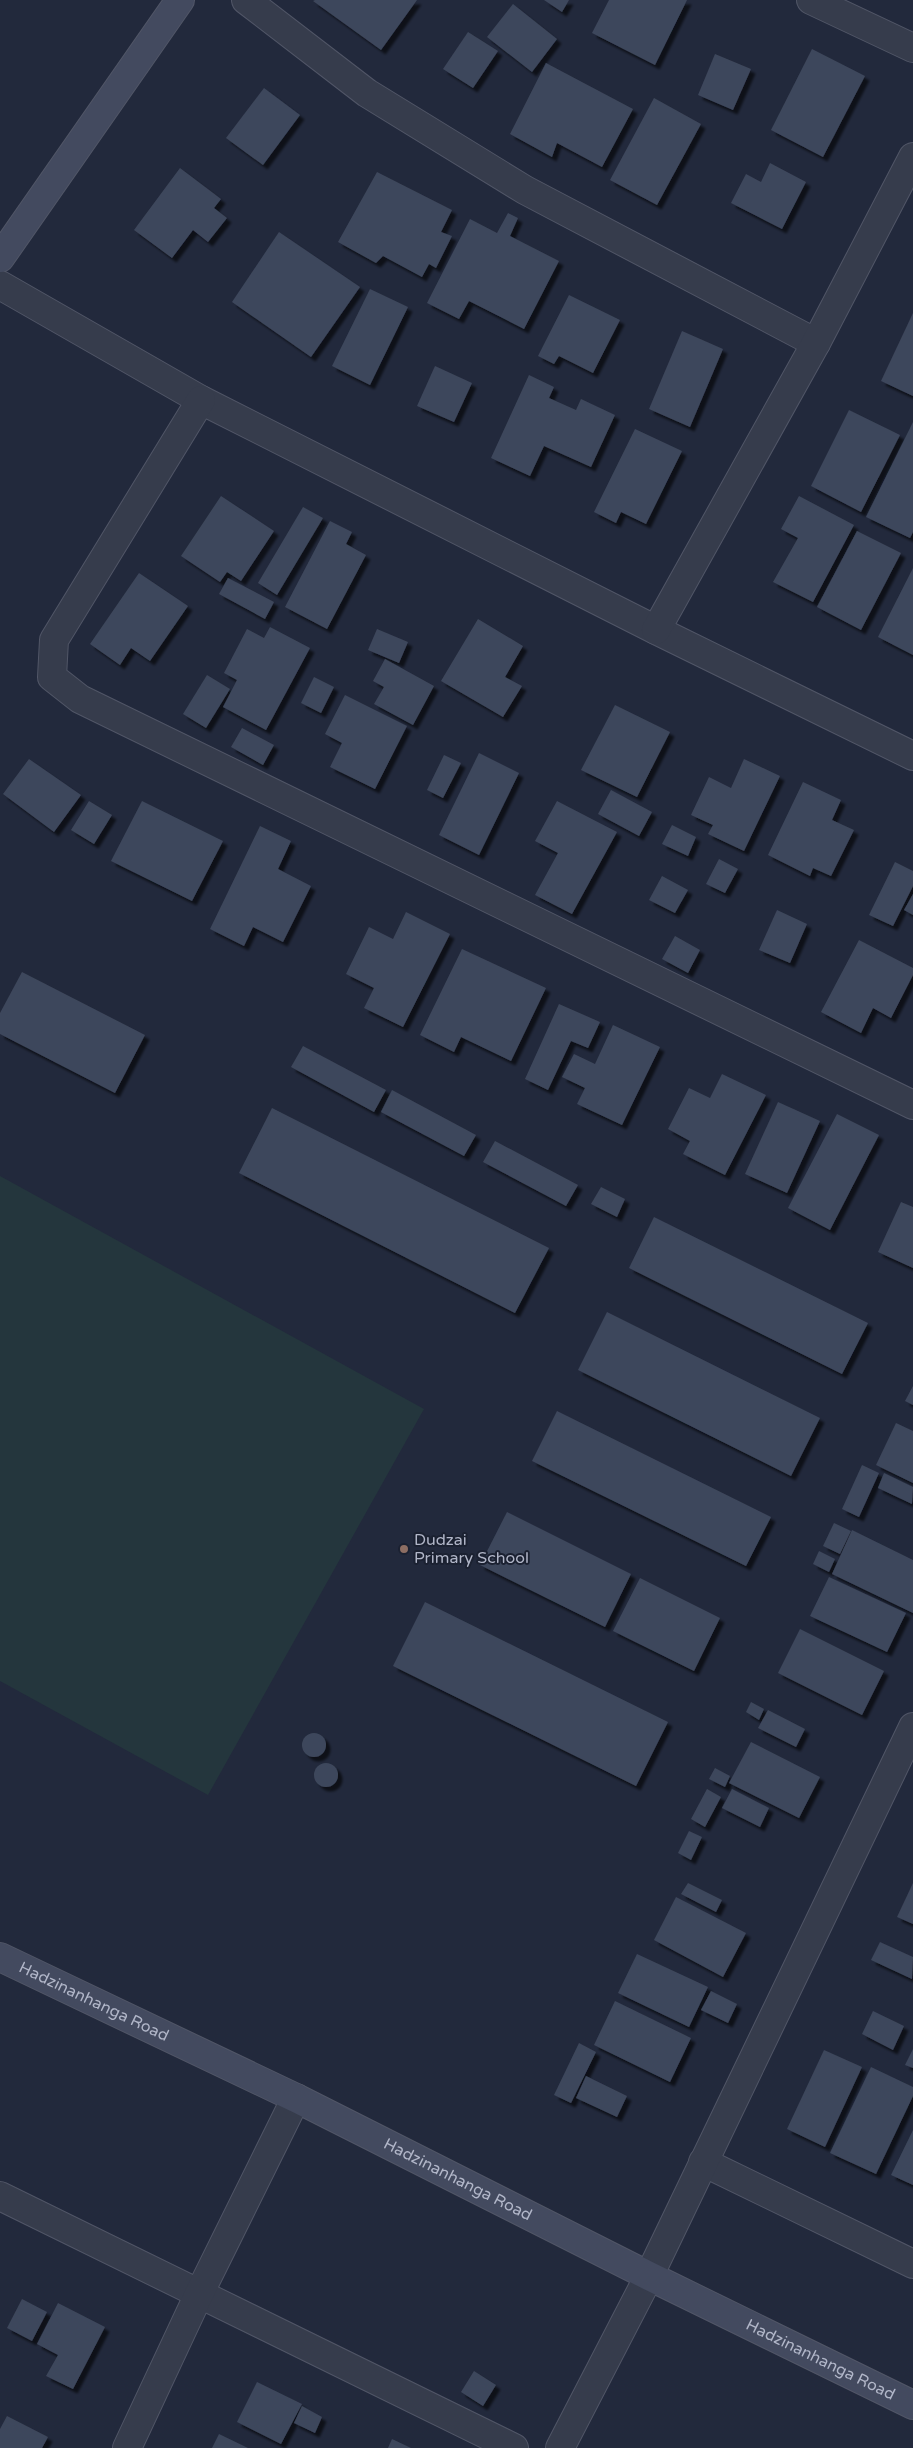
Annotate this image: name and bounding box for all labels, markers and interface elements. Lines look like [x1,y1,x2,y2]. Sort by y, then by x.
place label: Dudzai Primary School [414,1530,529,1568]
marker: Dudzai Primary School [398,1543,410,1555]
street label: Hadzinanhanga Road [16,1958,172,2046]
street label: Hadzinanhanga Road [380,2134,535,2225]
street label: Hadzinanhanga Road [742,2315,898,2405]

